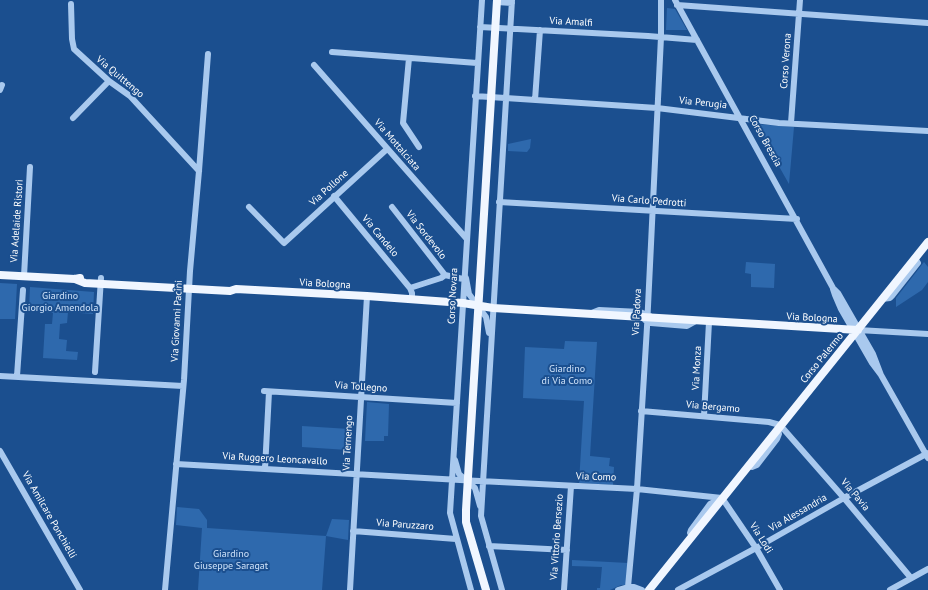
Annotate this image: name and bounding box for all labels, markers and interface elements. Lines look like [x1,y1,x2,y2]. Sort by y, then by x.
street label: Via Amalfi [549,15,593,29]
street label: Corso Verona [778,33,794,89]
street label: Via Quittengo [94,53,146,101]
street label: Via Perugia [678,95,728,111]
street label: Corso Brescia [746,113,784,169]
street label: Via Mottalciata [371,117,423,173]
street label: Via Pollone [307,167,351,209]
street label: Via Adelaide Ristori [8,179,26,263]
street label: Via Carlo Pedrotti [611,192,687,210]
street label: Via Sordevolo [403,208,449,262]
street label: Via Candelo [359,213,401,259]
street label: Corso Novara [446,267,460,325]
street label: Via Bologna [299,277,351,291]
street label: Via Giovanni Pacini [169,280,185,362]
street label: Via Padova [630,288,644,336]
park label: Giardino Giorgio Amendola [22,290,98,314]
street label: Via Bologna [786,311,838,325]
street label: Corso Palermo [798,330,846,386]
street label: Via Monza [690,346,704,390]
park label: Giardino di Via Como [542,363,592,386]
street label: Via Tollegno [334,379,388,395]
street label: Via Bergamo [686,399,740,415]
street label: Via Ternengo [341,415,355,471]
street label: Via Ruggero Leoncavallo [222,450,328,468]
street label: Via Amilcare Ponchielli [19,469,79,561]
street label: Via Como [576,470,616,484]
street label: Via Pavia [838,476,872,514]
street label: Via Alessandria [767,492,829,534]
street label: Via Vittorio Bersezio [548,493,566,581]
street label: Via Paruzzaro [376,517,434,533]
street label: Via Lodi [747,520,775,556]
park label: Giardino Giuseppe Saragat [194,548,268,572]

